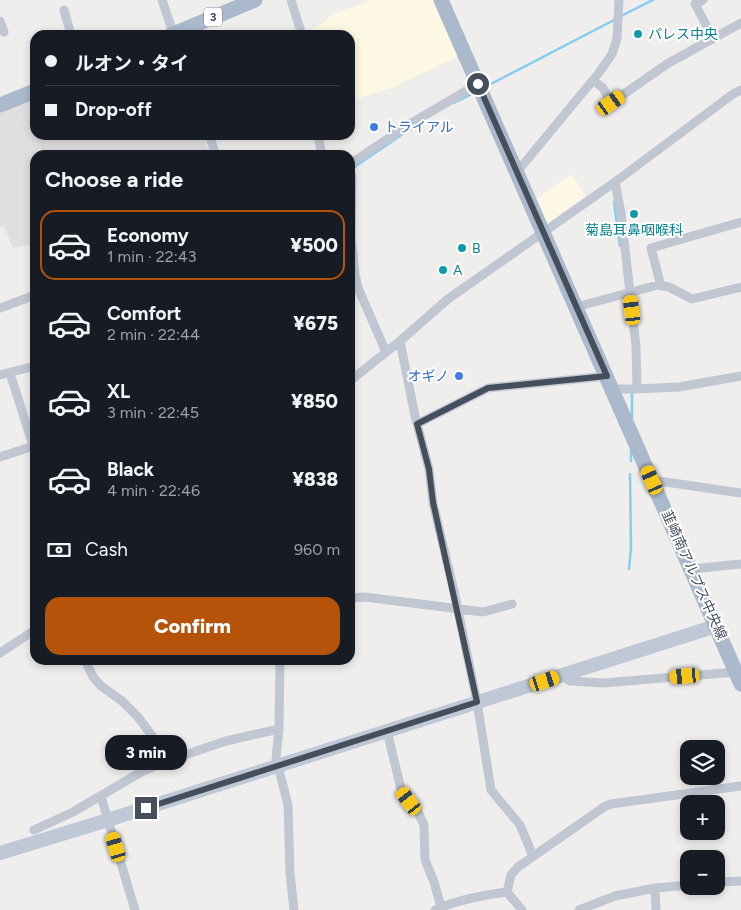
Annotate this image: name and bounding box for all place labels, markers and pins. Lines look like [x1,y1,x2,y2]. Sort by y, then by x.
place label: パレス中央 [648,26,718,43]
marker: パレス中央 [632,28,644,40]
place label: トライアル [384,119,454,136]
marker: トライアル [368,121,380,133]
marker: 菊島耳鼻咽喉科 [628,208,640,220]
place label: 菊島耳鼻咽喉科 [585,222,683,239]
place label: B [472,240,481,257]
marker: B [456,242,468,254]
place label: A [453,262,463,279]
marker: A [437,264,449,276]
place label: オギノ [408,368,449,385]
marker: オギノ [453,370,465,382]

